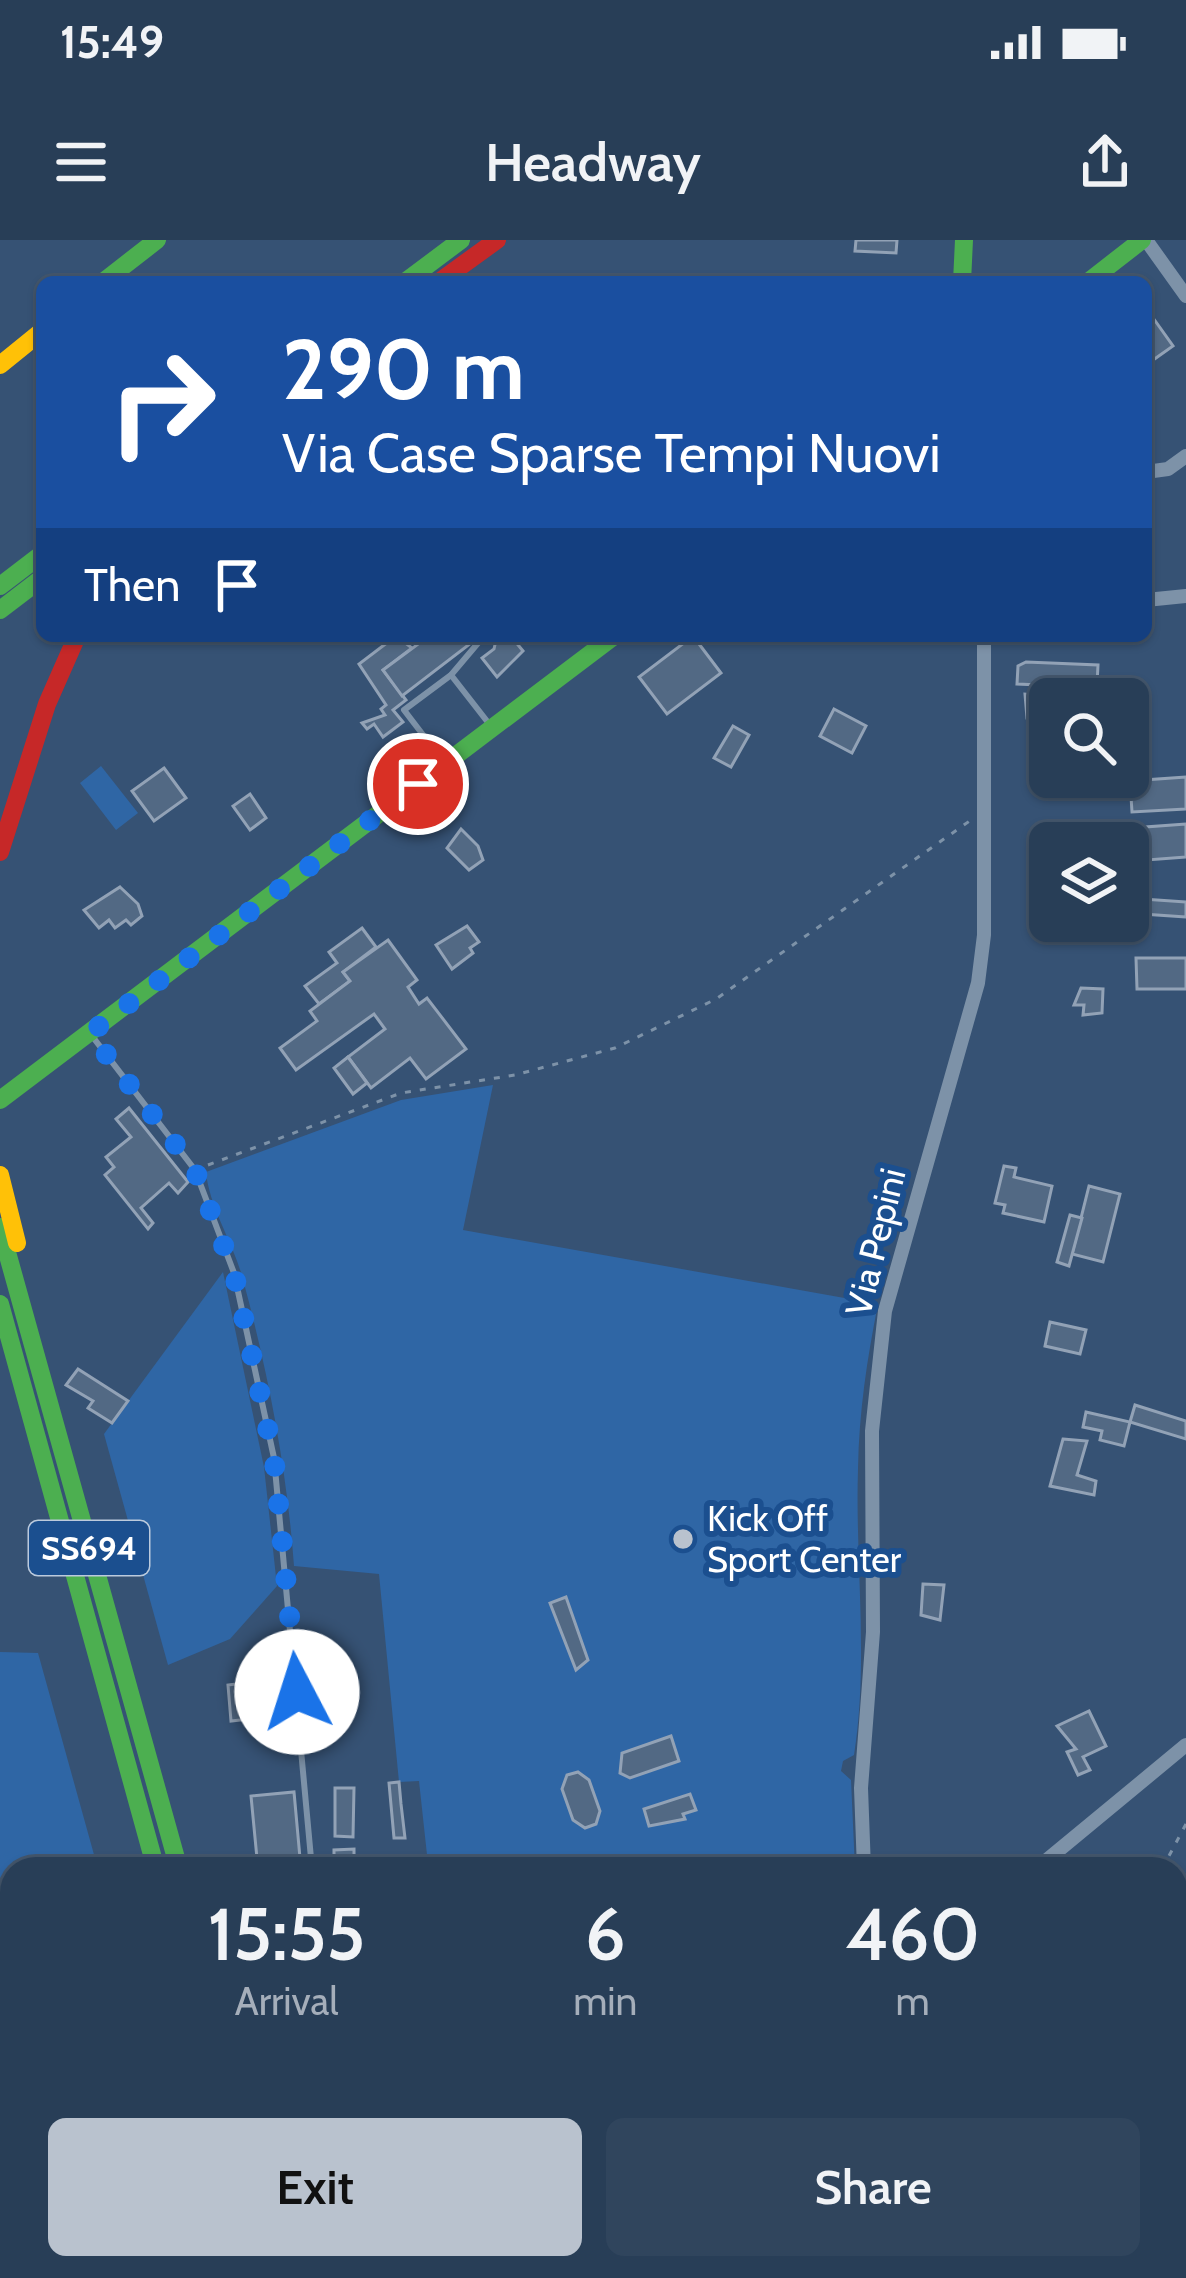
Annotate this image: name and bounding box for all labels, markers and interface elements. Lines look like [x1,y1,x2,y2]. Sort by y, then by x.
text: 15:49 [60,15,164,69]
icon: menu [48,129,114,195]
text: Headway [485,129,701,195]
icon: share [1072,129,1138,195]
text: 290 m [282,318,525,420]
icon: right [84,324,240,480]
text: Via Case Sparse Tempi Nuovi [282,420,941,486]
icon: arrive [204,552,270,618]
text: Then [84,558,180,612]
map controls [1029,678,1149,942]
button: search [1029,678,1149,798]
pin [367,733,469,835]
icon: arrive [385,751,451,817]
button: layers [1029,822,1149,942]
street label: Via Pepini [835,1164,915,1320]
place label: Kick Off Sport Center [707,1496,902,1581]
road number: SS694 [29,1521,149,1575]
marker: Kick Off Sport Center [670,1526,696,1552]
position arrow [234,1629,360,1755]
text: 15:55 [208,1891,365,1978]
text: 6 [585,1891,626,1978]
text: 460 [845,1891,980,1978]
text: Arrival [235,1977,338,2025]
text: min [573,1977,637,2025]
text: m [896,1977,930,2025]
button: Exit [48,2118,582,2256]
button: Share [606,2118,1140,2256]

